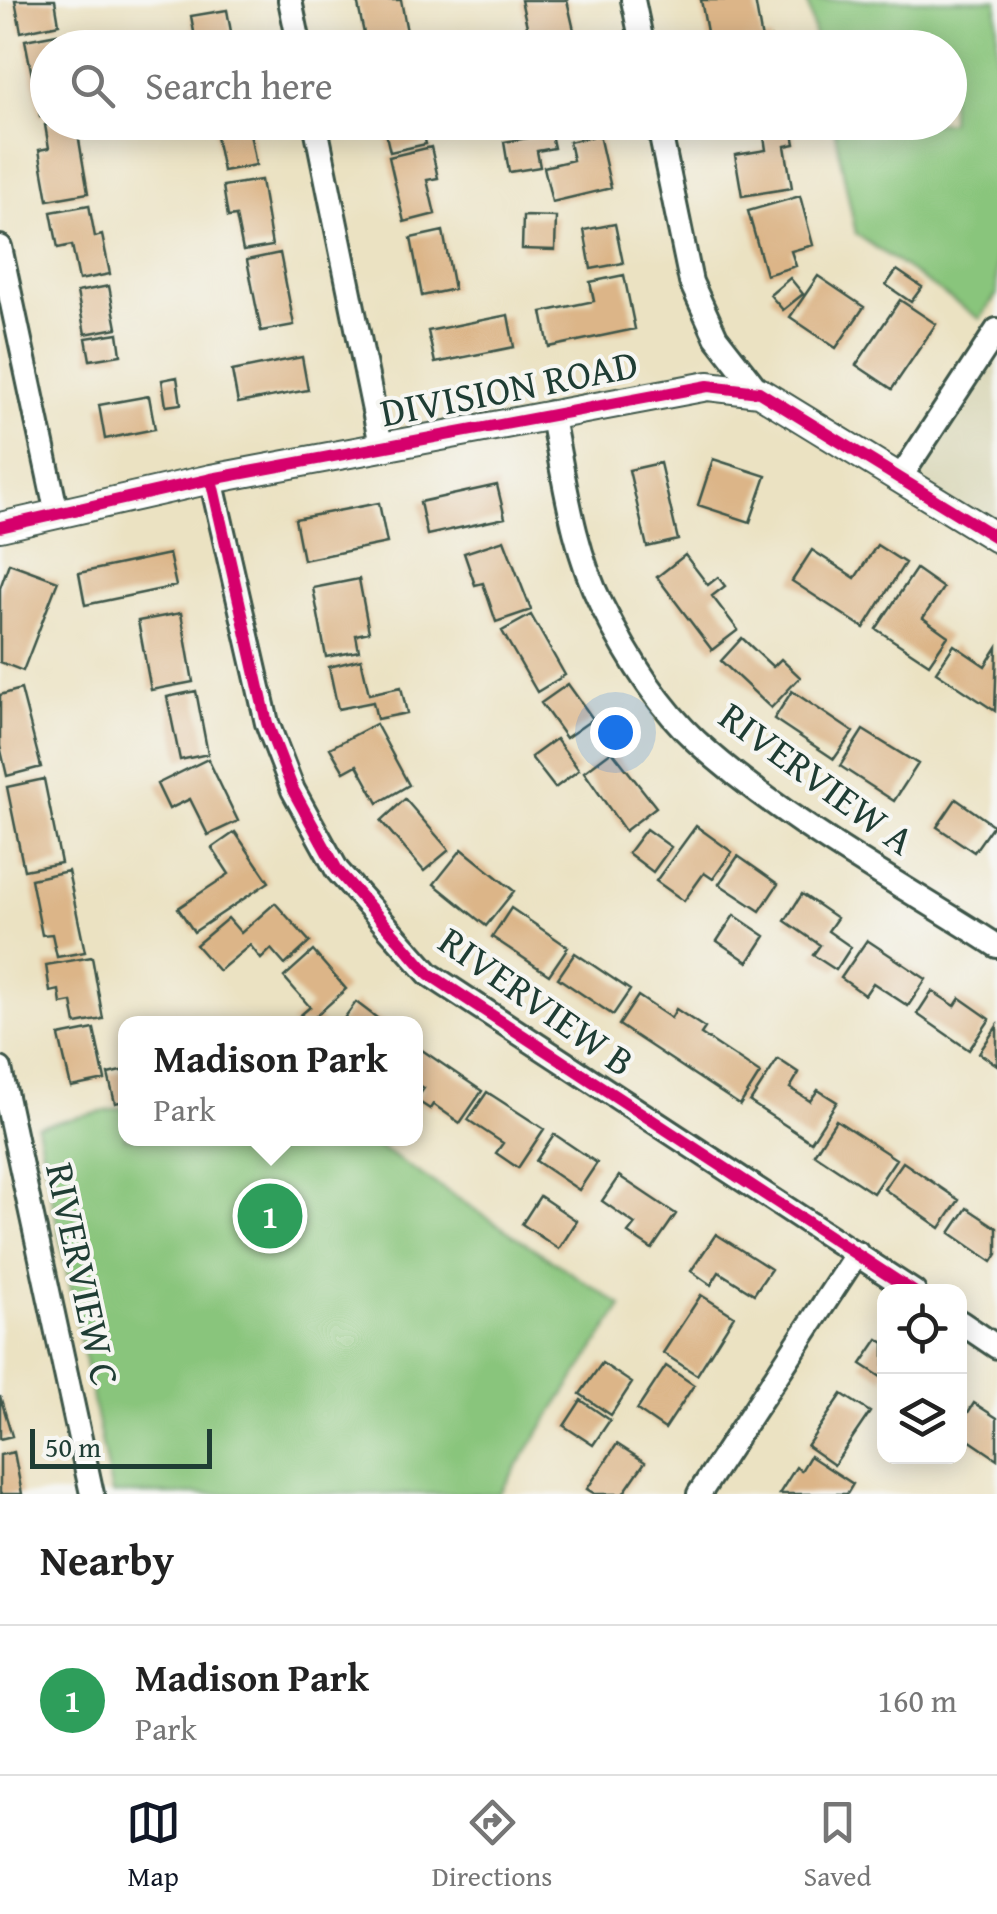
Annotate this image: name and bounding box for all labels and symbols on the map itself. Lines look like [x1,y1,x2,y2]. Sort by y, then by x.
street label: DIVISION ROAD [375,334,643,441]
street label: RIVERVIEW A [707,686,927,869]
your location [590,707,641,758]
street label: RIVERVIEW B [427,911,647,1090]
street label: RIVERVIEW C [31,1157,136,1391]
pin: 1 [238,1178,302,1254]
scale bar [30,1424,212,1468]

